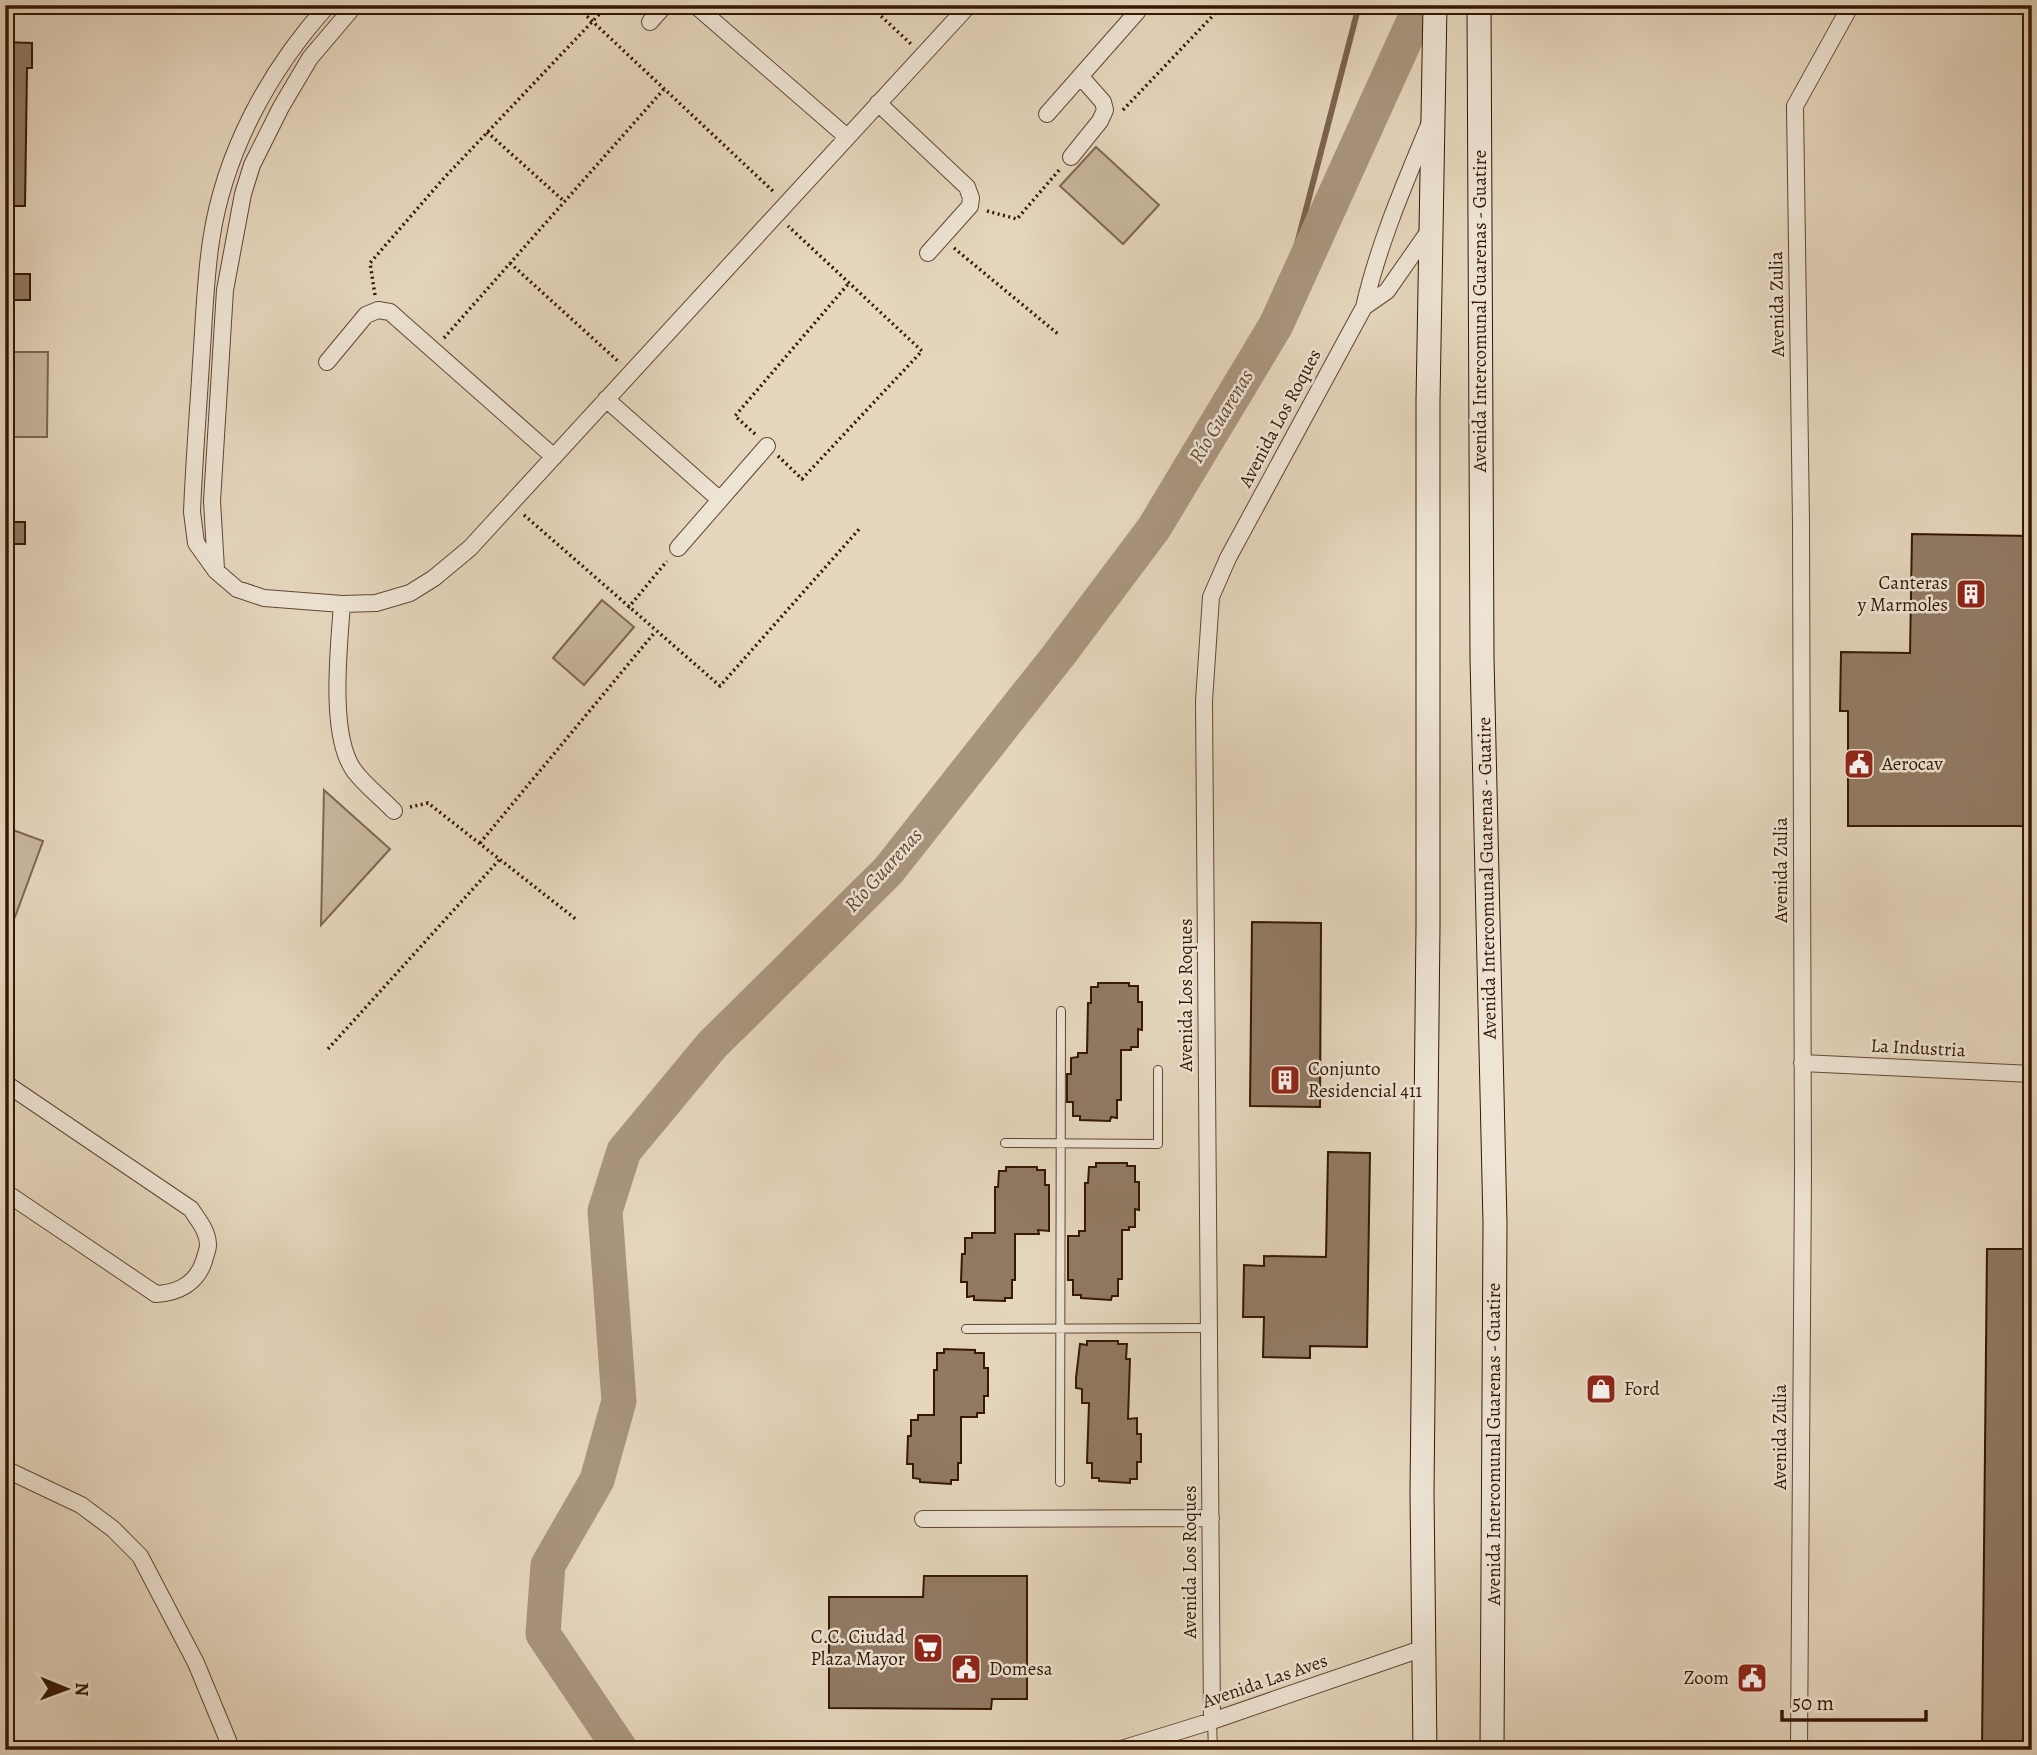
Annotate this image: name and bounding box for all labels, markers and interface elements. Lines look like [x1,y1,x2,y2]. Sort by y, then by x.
street label: Avenida Intercomunal Guarenas - Guatire [1467,150,1493,473]
street label: Avenida Zulia [1763,251,1791,358]
street label: Avenida Los Roques [1232,344,1327,493]
water label: Río Guarenas [1182,364,1260,468]
place label: Canteras y Marmoles [1857,570,1948,618]
building icon: Canteras y Marmoles [1954,577,1988,611]
street label: Avenida Intercomunal Guarenas - Guatire [1471,717,1503,1040]
public building icon: Aerocav [1842,747,1876,781]
place label: Aerocav [1881,751,1943,777]
street label: Avenida Zulia [1768,817,1794,924]
water label: Río Guarenas [838,822,928,918]
street label: Avenida Los Roques [1173,918,1199,1073]
street label: La Industria [1870,1033,1966,1063]
place label: Conjunto Residencial 411 [1308,1056,1422,1104]
building icon: Conjunto Residencial 411 [1268,1063,1302,1097]
street label: Avenida Intercomunal Guarenas - Guatire [1481,1283,1507,1606]
shop icon: Ford [1584,1372,1618,1406]
place label: Ford [1624,1376,1660,1402]
street label: Avenida Zulia [1767,1384,1793,1491]
street label: Avenida Los Roques [1177,1485,1203,1640]
place label: C.C. Ciudad Plaza Mayor [810,1624,906,1672]
supermarket icon: C.C. Ciudad Plaza Mayor [911,1631,945,1665]
street label: Avenida Las Aves [1198,1647,1331,1715]
public building icon: Domesa [949,1652,983,1686]
north arrow [32,1654,102,1724]
place label: Domesa [989,1656,1053,1682]
public building icon: Zoom [1735,1661,1769,1695]
place label: Zoom [1684,1665,1729,1691]
scale bar [1782,1678,1925,1722]
text: N [69,1682,95,1697]
text: 50 m [1792,1689,1834,1717]

